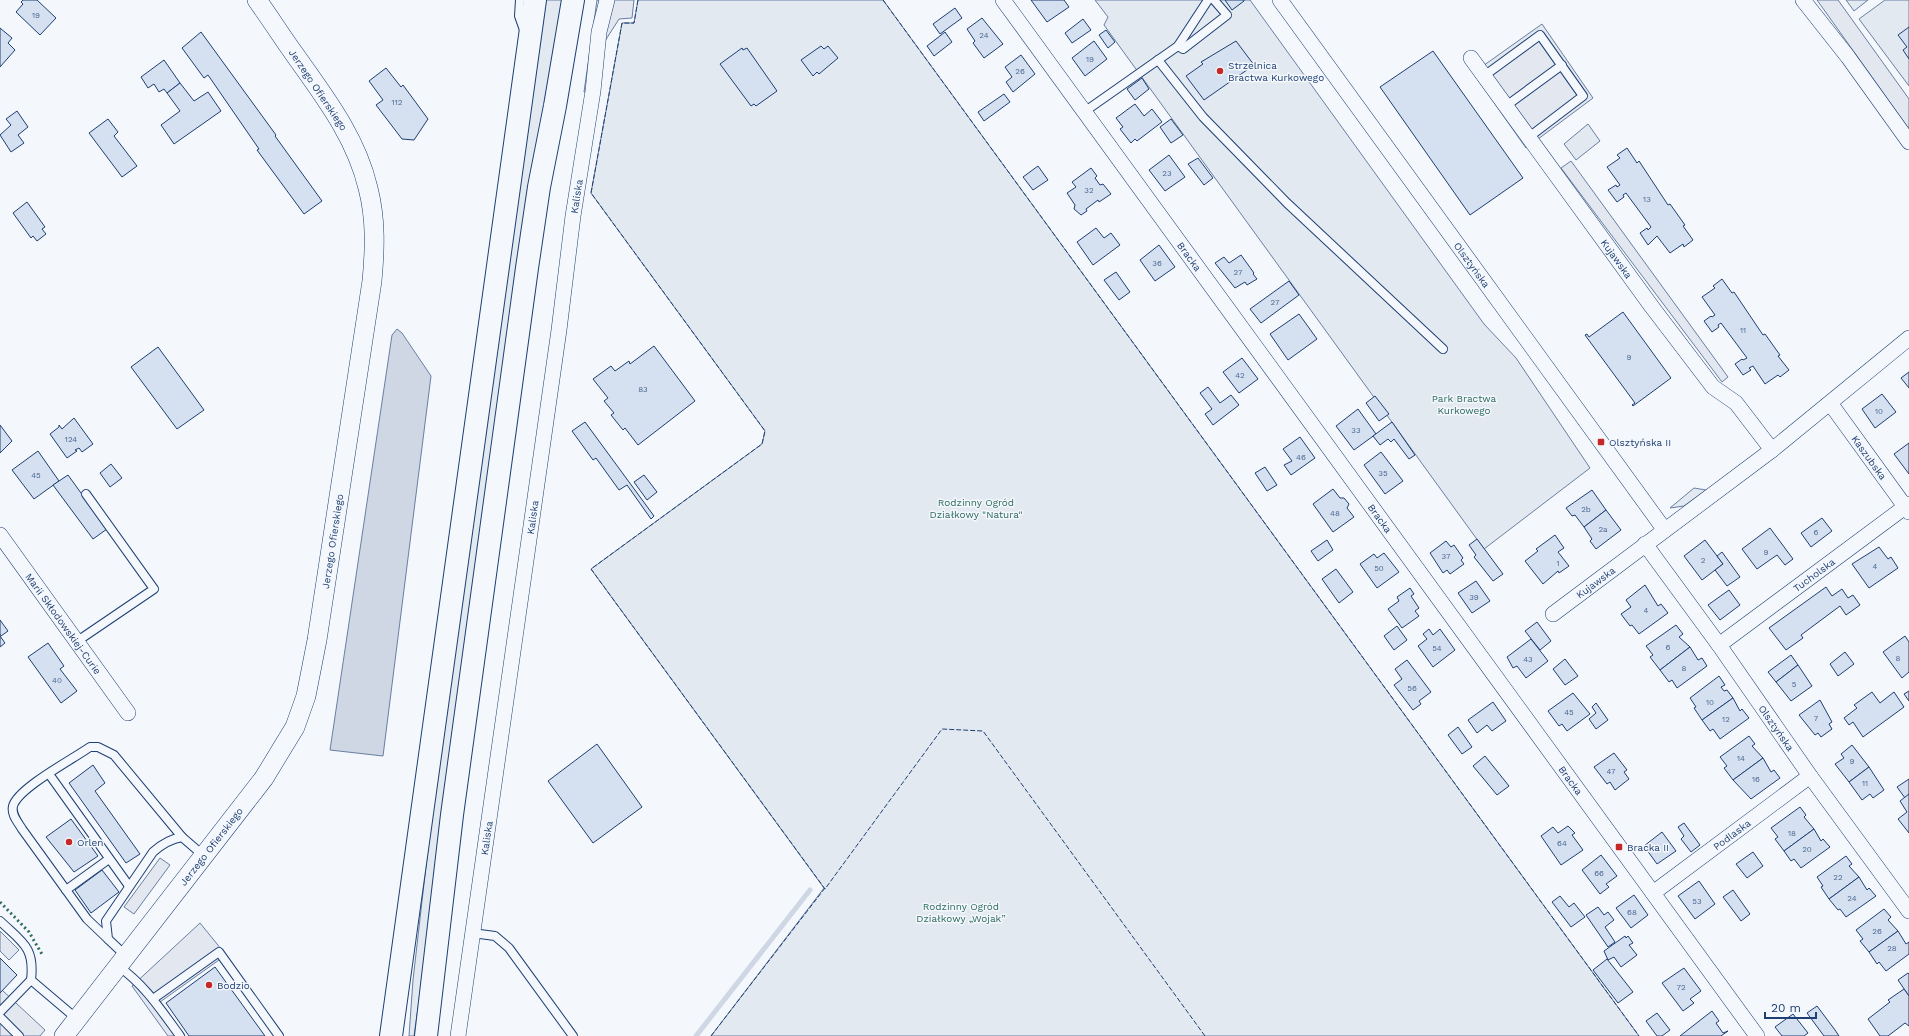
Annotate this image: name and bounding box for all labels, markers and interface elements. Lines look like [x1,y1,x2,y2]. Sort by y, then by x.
house number: 19 [32,11,40,20]
house number: 24 [979,31,989,40]
street label: Jerzego Ofierskiego [287,47,349,133]
house number: 19 [1086,55,1094,64]
place label: Strzelnica Bractwa Kurkowego [1228,60,1324,83]
marker: Strzelnica Bractwa Kurkowego [1215,66,1225,76]
house number: 26 [1015,67,1025,76]
house number: 112 [392,98,403,107]
house number: 23 [1162,169,1172,178]
street label: Kaliska [568,178,584,214]
house number: 32 [1084,186,1094,195]
house number: 13 [1643,195,1651,204]
street label: Kujawska [1599,237,1635,281]
street label: Bracka [1175,240,1204,273]
street label: Olsztyńska [1452,240,1492,290]
house number: 36 [1152,259,1162,268]
house number: 27 [1234,268,1243,277]
house number: 27 [1271,298,1280,307]
house number: 11 [1740,326,1746,335]
house number: 9 [1627,353,1632,362]
house number: 42 [1235,371,1245,380]
house number: 83 [638,385,648,394]
park label: Park Bractwa Kurkowego [1432,393,1497,416]
house number: 10 [1875,407,1883,416]
house number: 33 [1351,426,1361,435]
street label: Kaszubska [1850,433,1889,482]
house number: 124 [65,435,77,444]
marker: Olsztyńska II [1596,437,1606,447]
place label: Olsztyńska II [1609,437,1671,448]
house number: 46 [1296,453,1306,462]
house number: 35 [1378,469,1388,478]
house number: 45 [31,471,41,480]
street label: Jerzego Ofierskiego [319,493,345,589]
park label: Rodzinny Ogród Działkowy "Natura" [930,497,1022,520]
street label: Kaliska [524,499,540,535]
street label: Bracka [1366,502,1395,535]
house number: 2b [1581,505,1591,514]
house number: 48 [1330,509,1340,518]
house number: 2a [1598,525,1608,534]
house number: 6 [1814,528,1819,537]
house number: 9 [1764,548,1769,557]
house number: 37 [1442,552,1451,561]
street label: Tucholska [1791,555,1837,594]
house number: 2 [1701,556,1706,565]
house number: 1 [1556,559,1560,568]
house number: 4 [1873,562,1878,571]
house number: 50 [1374,564,1384,573]
street label: Kujawska [1574,564,1617,600]
street label: Marii Skłodowskiej-Curie [24,571,104,676]
house number: 39 [1469,593,1479,602]
house number: 4 [1644,606,1649,615]
house number: 6 [1666,643,1671,652]
house number: 54 [1432,644,1442,653]
house number: 8 [1896,654,1901,663]
house number: 43 [1523,655,1533,664]
house number: 8 [1682,664,1687,673]
house number: 40 [52,676,62,685]
house number: 5 [1792,680,1797,689]
house number: 56 [1407,684,1417,693]
house number: 10 [1706,698,1714,707]
street label: Olsztyńska [1757,703,1796,753]
house number: 45 [1564,708,1574,717]
house number: 7 [1814,714,1819,723]
house number: 12 [1722,715,1730,724]
house number: 14 [1737,754,1745,763]
house number: 9 [1850,757,1855,766]
street label: Bracka [1557,764,1585,797]
house number: 47 [1607,767,1616,776]
house number: 16 [1752,775,1760,784]
house number: 11 [1862,779,1868,788]
street label: Jerzego Ofierskiego [177,805,245,888]
street label: Podlaska [1711,817,1753,852]
street label: Kaliska [478,820,494,856]
house number: 18 [1788,829,1796,838]
marker: Orlen [64,837,74,847]
place label: Orlen [77,837,104,848]
house number: 64 [1557,839,1567,848]
marker: Bracka II [1614,842,1624,852]
place label: Bracka II [1627,842,1669,853]
house number: 20 [1802,845,1812,854]
house number: 66 [1594,869,1604,878]
house number: 22 [1833,873,1843,882]
house number: 24 [1847,894,1857,903]
house number: 53 [1692,897,1702,906]
park label: Rodzinny Ogród Działkowy „Wojak” [916,901,1006,924]
house number: 68 [1627,908,1637,917]
house number: 26 [1872,927,1882,936]
house number: 28 [1887,944,1897,953]
marker: Bodzio [204,980,214,990]
place label: Bodzio [217,980,250,991]
house number: 72 [1676,983,1686,992]
scale bar [1765,994,1816,1020]
text: 20 m [1771,1001,1801,1015]

